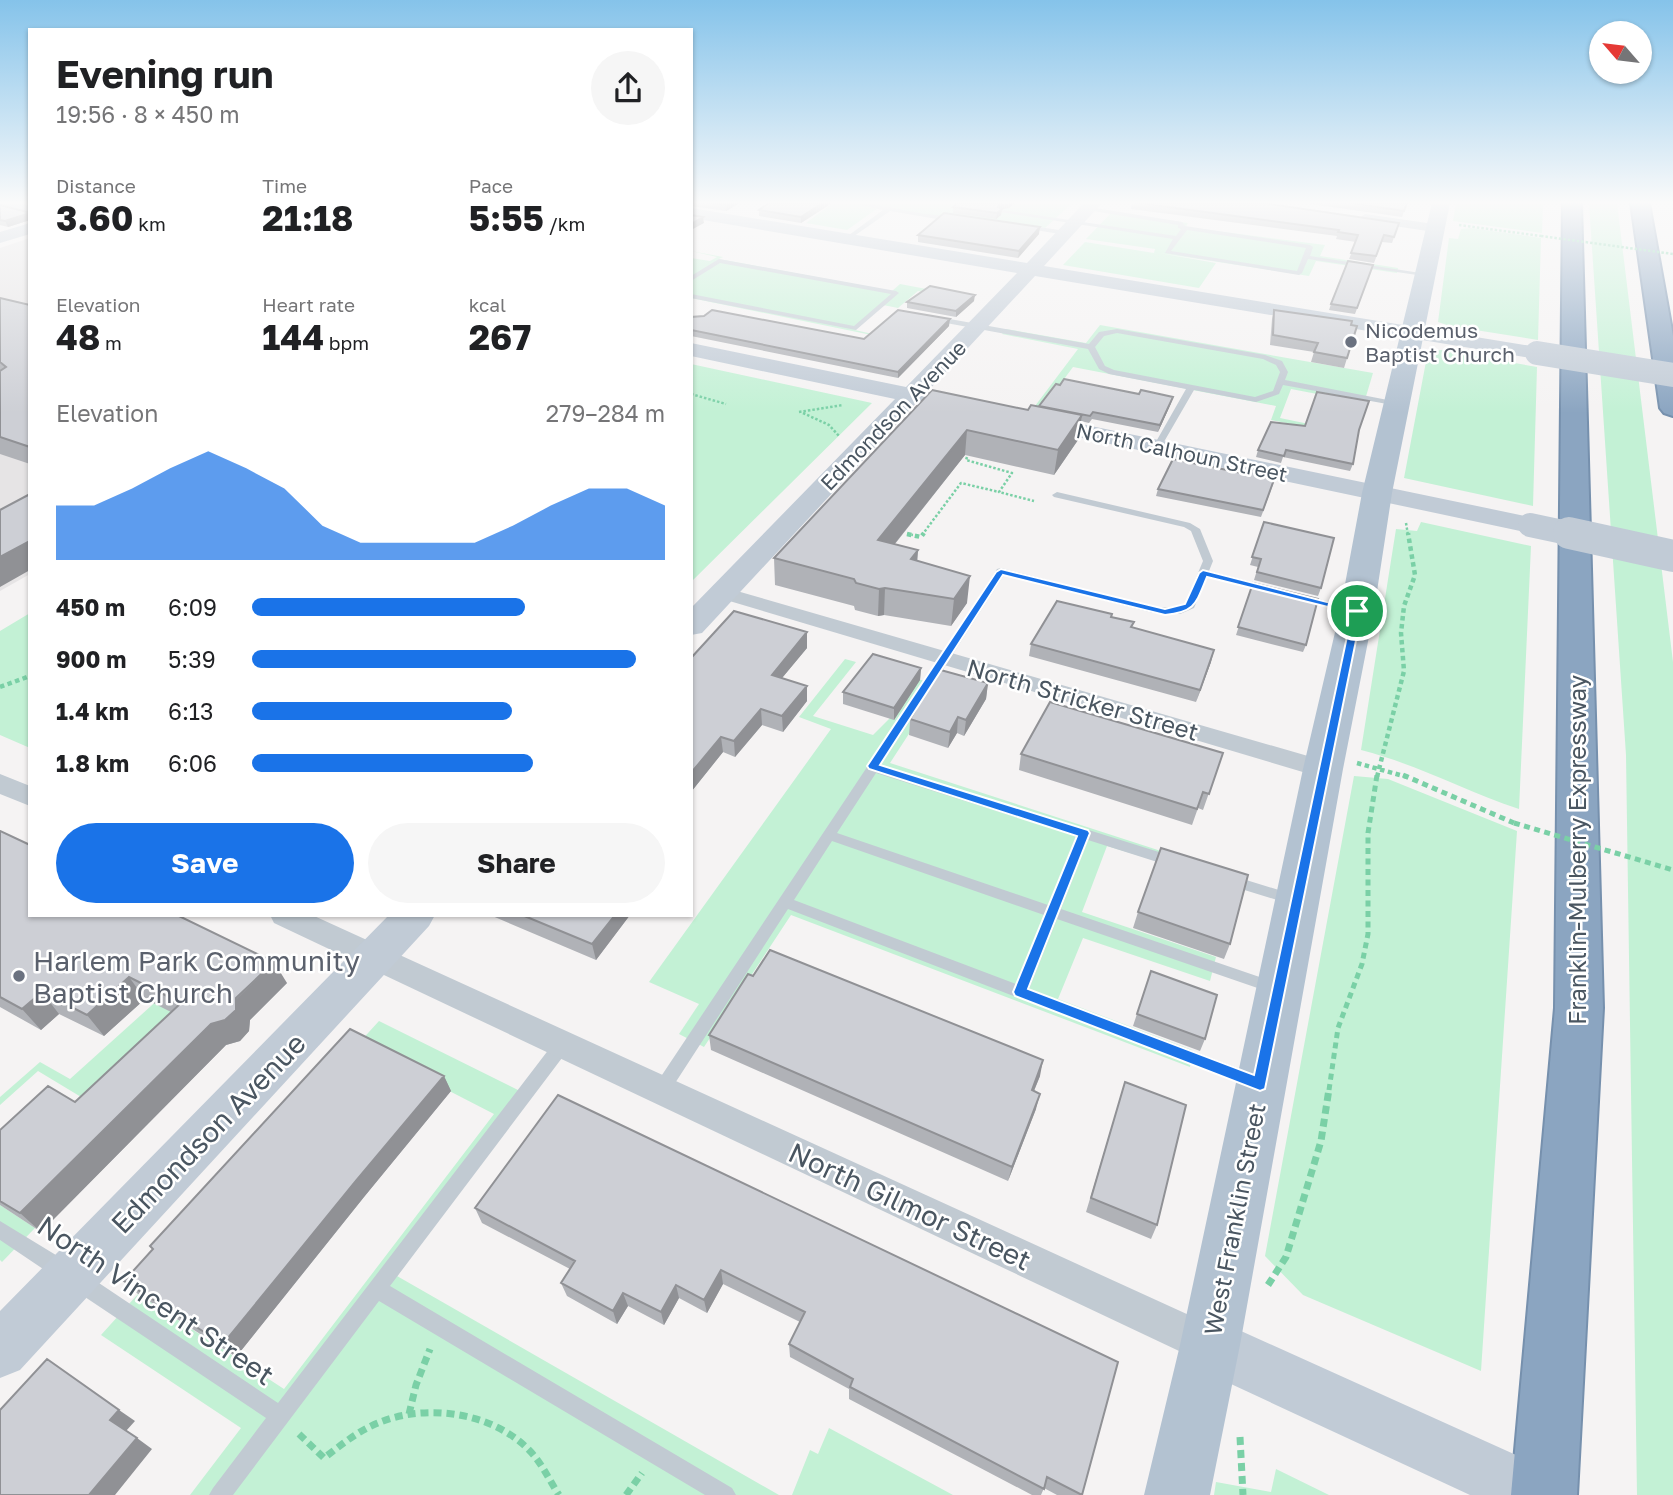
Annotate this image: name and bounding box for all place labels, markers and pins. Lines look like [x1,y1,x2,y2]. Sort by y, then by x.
place label: Nicodemus Baptist Church [1365,317,1515,367]
marker: Nicodemus Baptist Church [1343,334,1359,350]
pin [1327,581,1387,641]
place label: Harlem Park Community Baptist Church [33,944,360,1009]
marker: Harlem Park Community Baptist Church [11,968,27,984]

